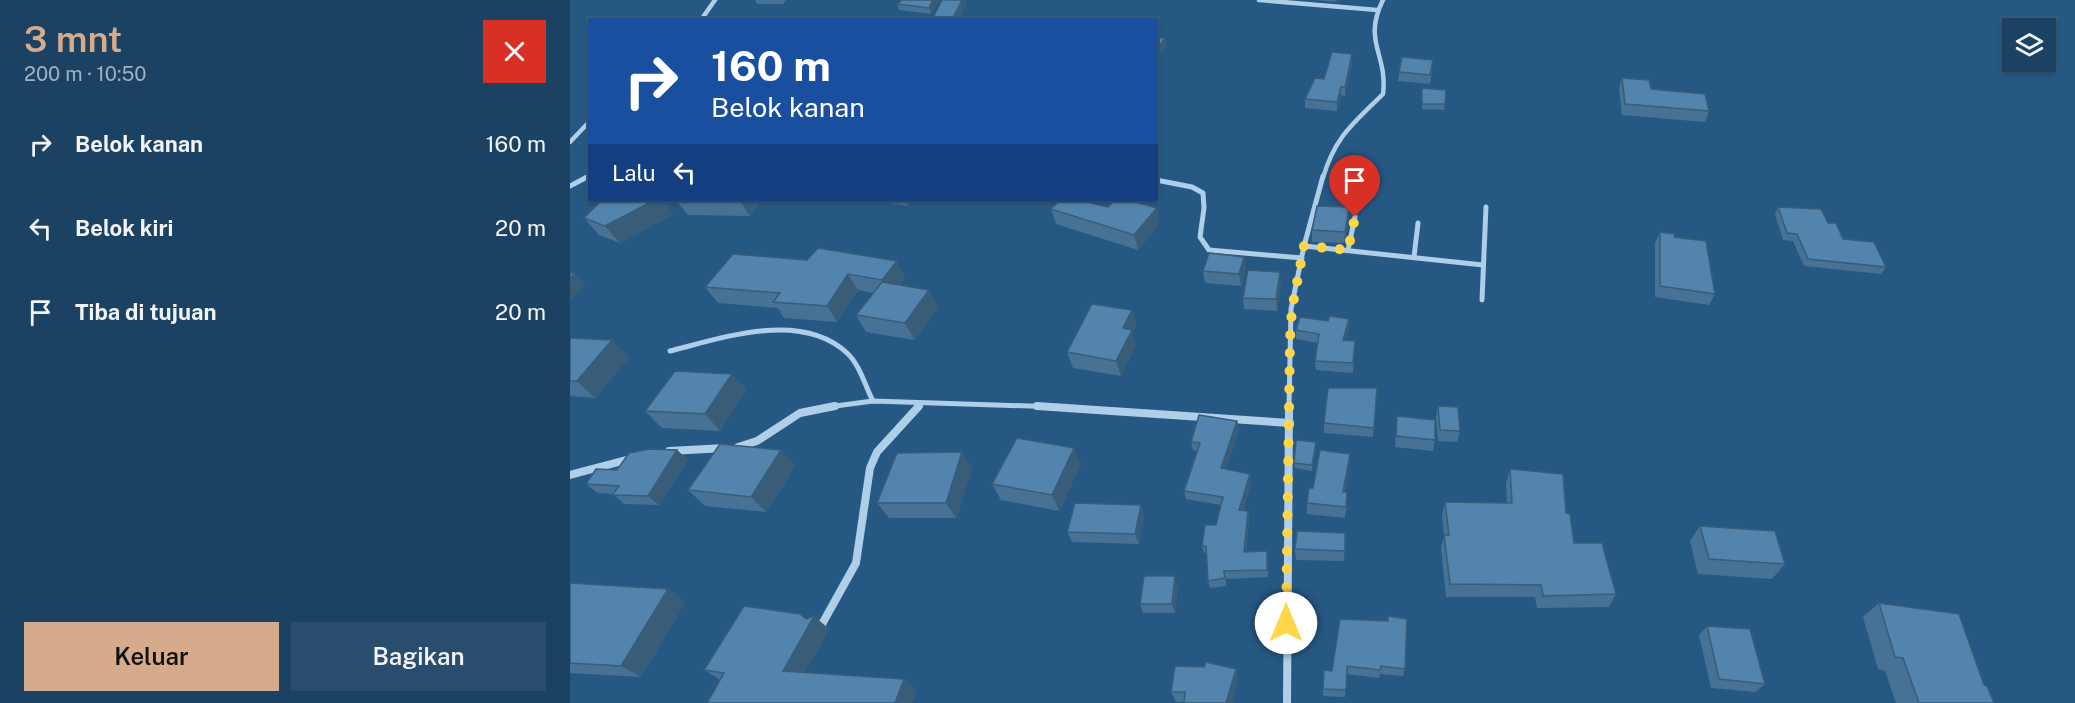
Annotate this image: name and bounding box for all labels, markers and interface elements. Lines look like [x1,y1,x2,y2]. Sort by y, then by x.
text: 3 mnt [24,18,122,60]
map controls [2002,18,2056,72]
button: layers [2002,18,2056,72]
button: close [483,20,546,83]
text: 160 m [711,41,831,90]
icon: right [612,42,690,120]
text: 200 m · 10:50 [24,62,147,86]
text: Belok kanan [711,91,865,123]
icon: right [24,128,57,161]
text: Belok kanan [75,131,203,157]
text: 160 m [486,131,546,157]
pin [1329,155,1380,217]
icon: left [668,156,701,189]
text: Lalu [612,160,656,186]
icon: arrive [1338,164,1371,197]
icon: left [24,212,57,245]
text: Belok kiri [75,215,173,241]
text: 20 m [495,215,546,241]
icon: arrive [24,296,57,329]
text: Tiba di tujuan [75,299,216,325]
text: 20 m [495,299,546,325]
position arrow [1254,591,1318,655]
button: Keluar [24,622,279,691]
button: Bagikan [291,622,546,691]

